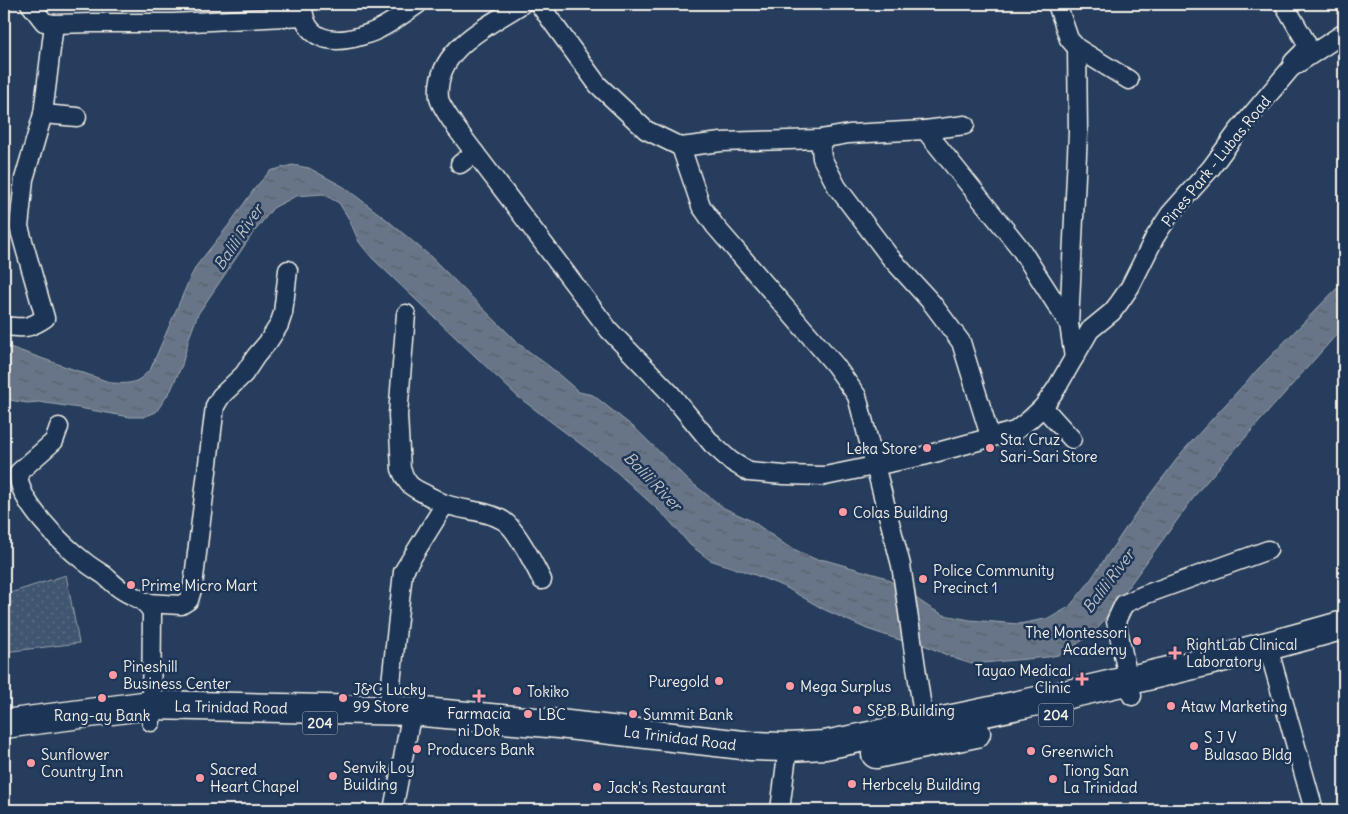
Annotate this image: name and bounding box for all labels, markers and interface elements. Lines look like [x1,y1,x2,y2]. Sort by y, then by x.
street label: Pines Park - Lubas Road [1157,91,1275,230]
water label: Balili River [209,199,268,273]
place label: Sta. Cruz Sari-Sari Store [1000,430,1098,466]
place label: Leka Store [846,439,917,458]
marker: Leka Store [921,442,933,454]
marker: Sta. Cruz Sari-Sari Store [984,442,996,454]
water label: Balili River [620,447,688,516]
place label: Colas Building [853,503,948,522]
marker: Colas Building [837,506,849,518]
water label: Balili River [1078,543,1140,617]
place label: Police Community Precinct 1 [933,561,1055,597]
marker: Police Community Precinct 1 [917,573,929,585]
place label: Prime Micro Mart [141,576,257,595]
marker: Prime Micro Mart [125,579,137,591]
place label: The Montessori Academy [1025,623,1127,659]
marker: The Montessori Academy [1131,635,1143,647]
place label: RightLab Clinical Laboratory [1186,635,1297,671]
marker: RightLab Clinical Laboratory [1168,646,1182,660]
place label: Pineshill Business Center [123,657,231,693]
place label: Tayao Medical Clinic [975,661,1071,697]
marker: Pineshill Business Center [107,669,119,681]
place label: Puregold [648,672,709,691]
marker: Tayao Medical Clinic [1075,672,1089,686]
marker: Puregold [713,675,725,687]
place label: Mega Surplus [800,677,892,696]
place label: J&C Lucky 99 Store [353,680,426,716]
marker: Mega Surplus [784,680,796,692]
place label: Tokiko [527,682,569,701]
marker: Tokiko [511,685,523,697]
marker: Farmacia ni Dok [473,690,485,702]
marker: Rang-ay Bank [96,692,108,704]
marker: J&C Lucky 99 Store [337,692,349,704]
street label: La Trinidad Road [174,697,288,717]
place label: Ataw Marketing [1181,697,1287,716]
marker: Ataw Marketing [1165,700,1177,712]
place label: S&B Building [867,701,955,720]
place label: Farmacia ni Dok [447,704,511,740]
marker: S&B Building [851,704,863,716]
road number: 204 [1038,704,1074,726]
place label: LBC [538,705,566,724]
place label: Summit Bank [643,705,733,724]
place label: Rang-ay Bank [54,706,151,725]
marker: LBC [522,708,534,720]
marker: Summit Bank [627,708,639,720]
road number: 204 [302,711,338,734]
street label: La Trinidad Road [623,722,738,754]
place label: S J V Bulasao Bldg [1204,728,1292,764]
place label: Producers Bank [427,740,535,759]
marker: S J V Bulasao Bldg [1188,740,1200,752]
place label: Greenwich [1041,742,1114,761]
marker: Producers Bank [411,743,423,755]
place label: Sunflower Country Inn [41,745,124,781]
marker: Greenwich [1025,745,1037,757]
marker: Sunflower Country Inn [25,757,37,769]
place label: Senvik Loy Building [343,758,415,794]
place label: Sacred Heart Chapel [210,760,299,796]
place label: Tiong San La Trinidad [1063,761,1138,797]
marker: Senvik Loy Building [327,770,339,782]
marker: Sacred Heart Chapel [194,772,206,784]
marker: Tiong San La Trinidad [1047,773,1059,785]
place label: Herbcely Building [862,775,981,794]
place label: Jack's Restaurant [607,778,726,797]
marker: Herbcely Building [846,778,858,790]
marker: Jack's Restaurant [591,781,603,793]

